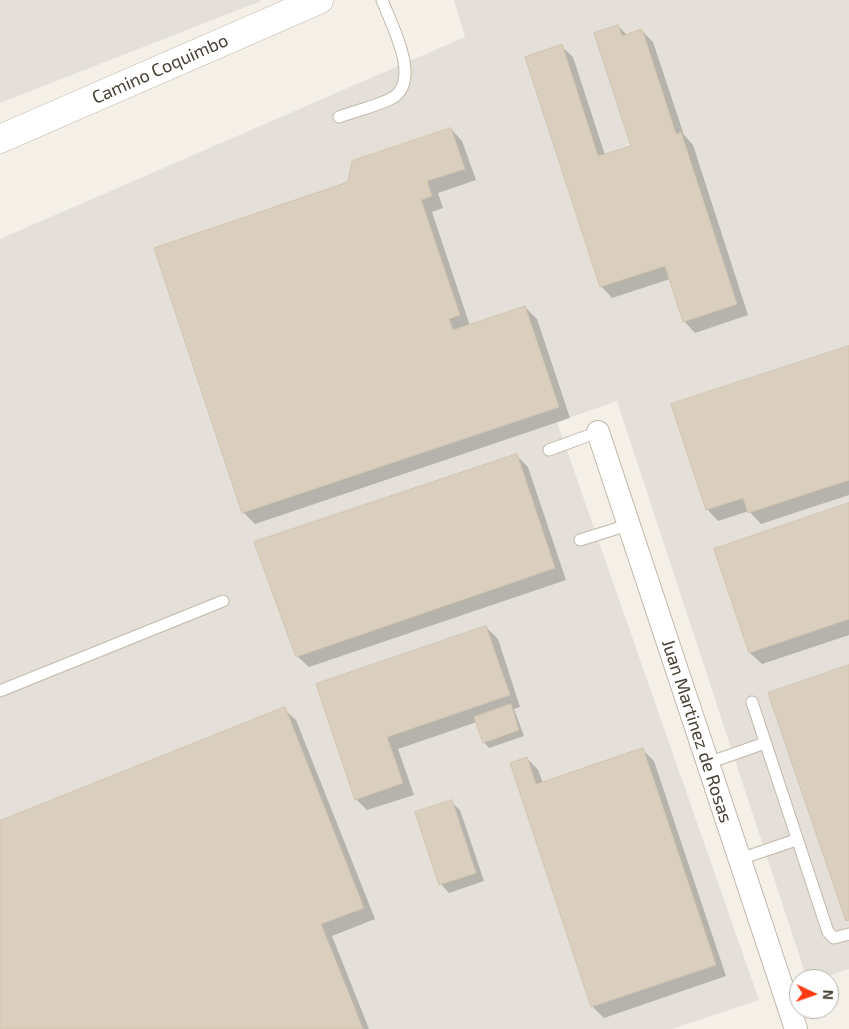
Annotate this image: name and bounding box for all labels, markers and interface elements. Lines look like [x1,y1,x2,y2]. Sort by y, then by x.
street label: Camino Coquimbo [89,29,231,109]
street label: Juan Martinez de Rosas [657,637,737,825]
north arrow [789,969,839,1019]
text: N [820,989,837,1000]

